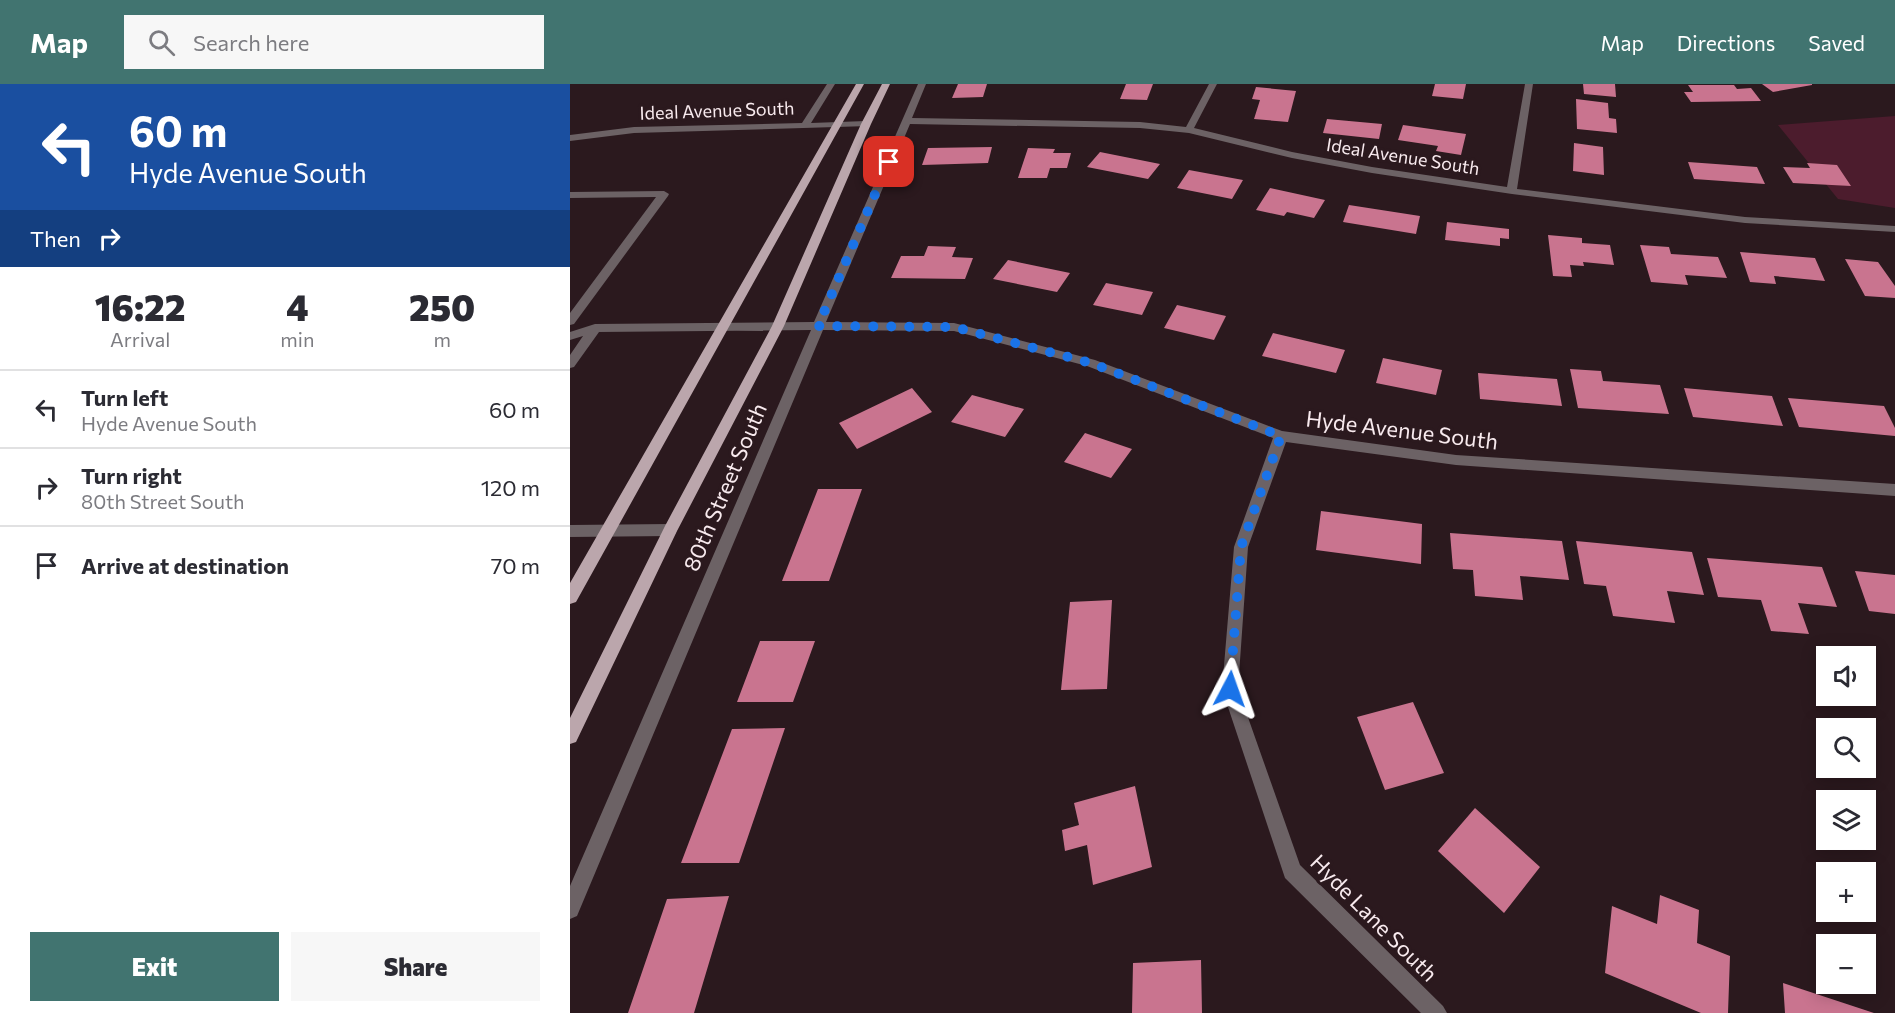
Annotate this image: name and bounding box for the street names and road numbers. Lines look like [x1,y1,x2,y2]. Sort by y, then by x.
street label: Ideal Avenue South [639,96,795,124]
street label: Ideal Avenue South [1325,133,1481,179]
street label: 80th Street South [677,399,772,575]
street label: Hyde Avenue South [1304,404,1500,455]
street label: Hyde Lane South [1305,848,1444,987]

